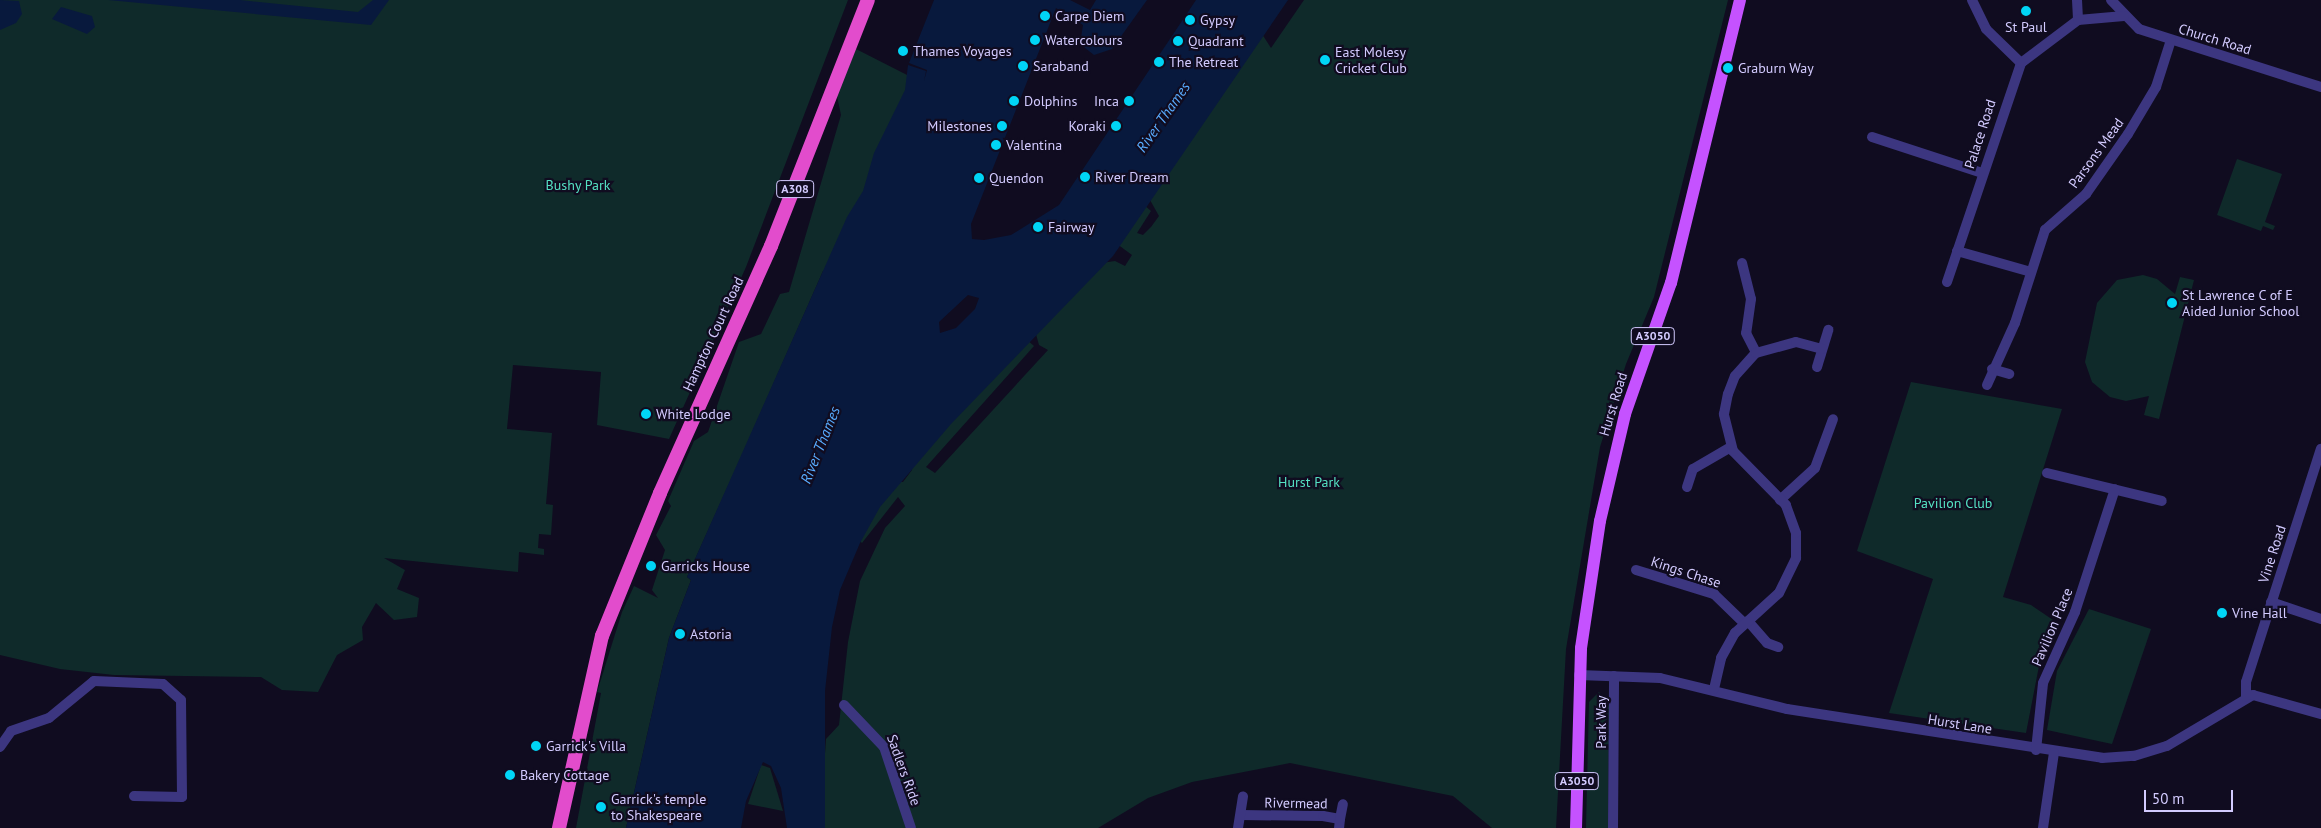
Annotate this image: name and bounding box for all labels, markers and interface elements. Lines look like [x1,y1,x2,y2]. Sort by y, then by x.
marker: St Paul [2020,5,2032,17]
place label: Carpe Diem [1055,8,1124,24]
marker: Carpe Diem [1039,10,1051,22]
place label: Gypsy [1200,12,1235,28]
marker: Gypsy [1184,14,1196,26]
place label: St Paul [2005,19,2047,35]
street label: Church Road [2177,20,2253,58]
place label: Watercolours [1045,32,1123,48]
place label: Quadrant [1188,33,1244,49]
marker: Watercolours [1029,34,1041,46]
marker: Quadrant [1172,35,1184,47]
place label: Thames Voyages [913,43,1012,59]
place label: East Molesy Cricket Club [1335,44,1407,76]
marker: Thames Voyages [897,45,909,57]
place label: The Retreat [1169,54,1238,70]
marker: East Molesy Cricket Club [1319,54,1331,66]
marker: The Retreat [1153,56,1165,68]
place label: Saraband [1033,58,1089,74]
marker: Saraband [1017,60,1029,72]
place label: Graburn Way [1738,60,1814,76]
marker: Graburn Way [1722,62,1734,74]
water label: River Thames [1132,78,1194,156]
place label: Dolphins [1024,93,1077,109]
place label: Inca [1094,93,1119,109]
marker: Dolphins [1008,95,1020,107]
marker: Inca [1123,95,1135,107]
street label: Palace Road [1961,97,1999,171]
street label: Parsons Mead [2065,115,2127,191]
place label: Milestones [927,118,992,134]
place label: Koraki [1068,118,1106,134]
marker: Milestones [996,120,1008,132]
marker: Koraki [1110,120,1122,132]
place label: Valentina [1006,137,1062,153]
marker: Valentina [990,139,1002,151]
place label: River Dream [1095,169,1169,185]
place label: Quendon [989,170,1044,186]
marker: River Dream [1079,171,1091,183]
marker: Quendon [973,172,985,184]
park label: Bushy Park [545,177,611,193]
road number: A308 [775,180,815,198]
place label: Fairway [1048,219,1094,235]
marker: Fairway [1032,221,1044,233]
street label: Hampton Court Road [679,274,747,394]
place label: St Lawrence C of E Aided Junior School [2182,287,2299,320]
marker: St Lawrence C of E Aided Junior School [2166,297,2178,309]
road number: A3050 [1630,326,1676,346]
street label: Hurst Road [1595,370,1631,438]
water label: River Thames [796,404,844,486]
place label: White Lodge [656,406,731,422]
marker: White Lodge [640,408,652,420]
park label: Hurst Park [1278,474,1340,490]
park label: Pavilion Club [1914,495,1992,511]
street label: Vine Road [2255,523,2289,585]
street label: Kings Chase [1649,553,1723,591]
place label: Garricks House [661,558,750,574]
marker: Garricks House [645,560,657,572]
street label: Pavilion Place [2028,585,2076,669]
place label: Vine Hall [2232,605,2287,621]
marker: Vine Hall [2216,607,2228,619]
place label: Astoria [690,626,732,642]
marker: Astoria [674,628,686,640]
street label: Park Way [1593,695,1609,749]
street label: Hurst Lane [1927,711,1993,737]
street label: Sadlers Ride [883,732,925,808]
place label: Garrick's Villa [546,738,626,754]
marker: Garrick's Villa [530,740,542,752]
place label: Bakery Cottage [520,767,610,783]
marker: Bakery Cottage [504,769,516,781]
road number: A3050 [1554,771,1600,790]
scale bar [2146,780,2235,812]
text: 50 m [2152,789,2185,808]
place label: Garrick's temple to Shakespeare [611,791,706,824]
street label: Rivermead [1264,794,1328,812]
marker: Garrick's temple to Shakespeare [595,801,607,813]

